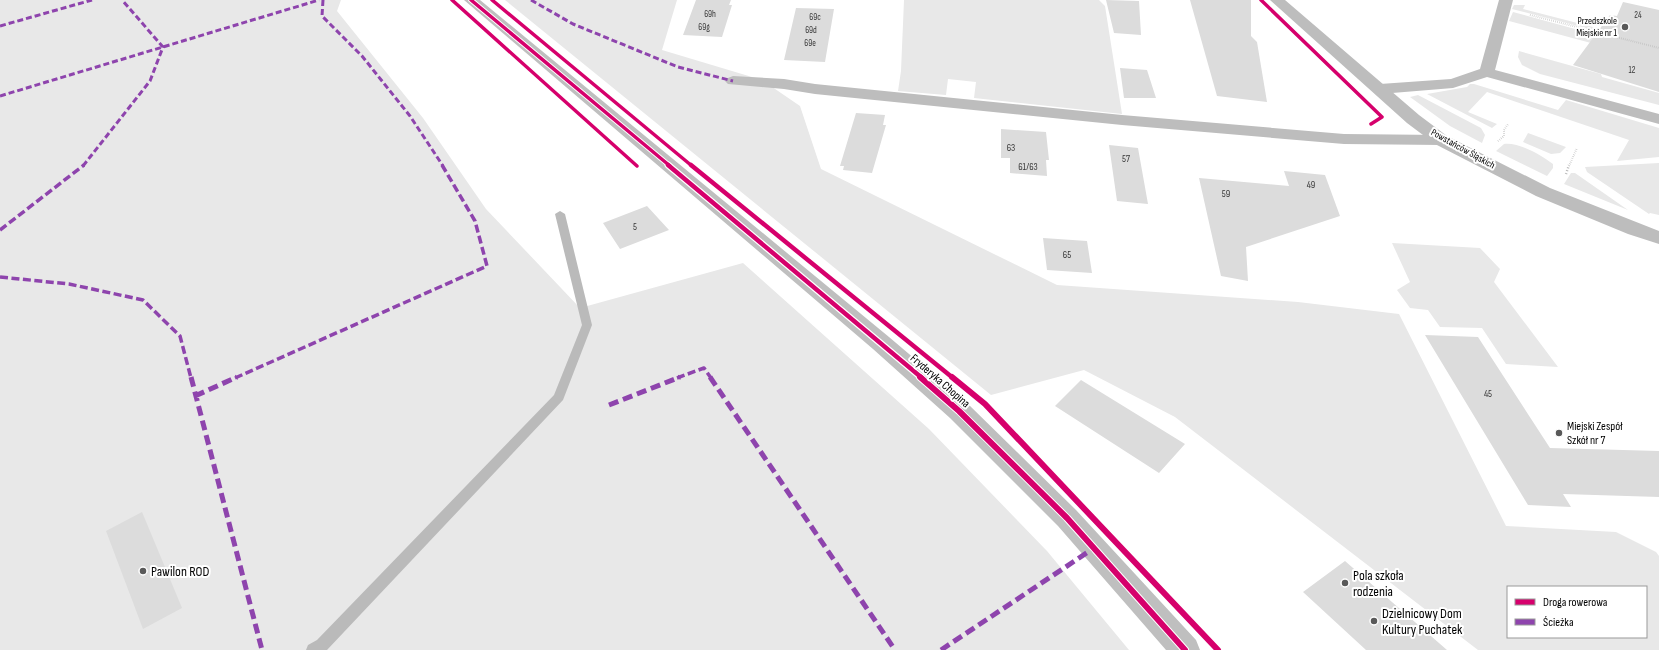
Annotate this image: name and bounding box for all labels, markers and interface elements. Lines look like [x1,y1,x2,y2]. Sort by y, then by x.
house number: 69h [704,9,716,20]
house number: 24 [1634,10,1642,21]
house number: 69c [809,12,821,23]
place label: Przedszkole Miejskie nr 1 [1576,15,1617,39]
house number: 69g [698,22,710,33]
marker: Przedszkole Miejskie nr 1 [1620,22,1630,32]
house number: 69d [805,25,817,36]
house number: 69e [804,38,816,49]
house number: 12 [1629,65,1636,76]
street label: Powstańców Śląskich [1429,126,1497,172]
house number: 63 [1007,142,1015,154]
house number: 57 [1122,153,1130,165]
house number: 61/63 [1018,161,1038,173]
house number: 49 [1307,179,1315,191]
house number: 59 [1222,188,1230,200]
house number: 5 [633,221,637,233]
house number: 65 [1063,249,1071,261]
street label: Fryderyka Chopina [907,351,973,411]
house number: 45 [1484,388,1492,400]
place label: Miejski Zespół Szkół nr 7 [1567,419,1623,448]
marker: Miejski Zespół Szkół nr 7 [1554,428,1564,438]
place label: Pawilon ROD [151,563,209,580]
marker: Pawilon ROD [138,566,148,576]
place label: Pola szkoła rodzenia [1353,567,1404,600]
marker: Pola szkoła rodzenia [1340,578,1350,588]
legend [1507,586,1647,638]
text: Droga rowerowa [1543,595,1608,610]
place label: Dzielnicowy Dom Kultury Puchatek [1382,605,1463,638]
text: Ścieżka [1543,615,1574,630]
marker: Dzielnicowy Dom Kultury Puchatek [1369,616,1379,626]

